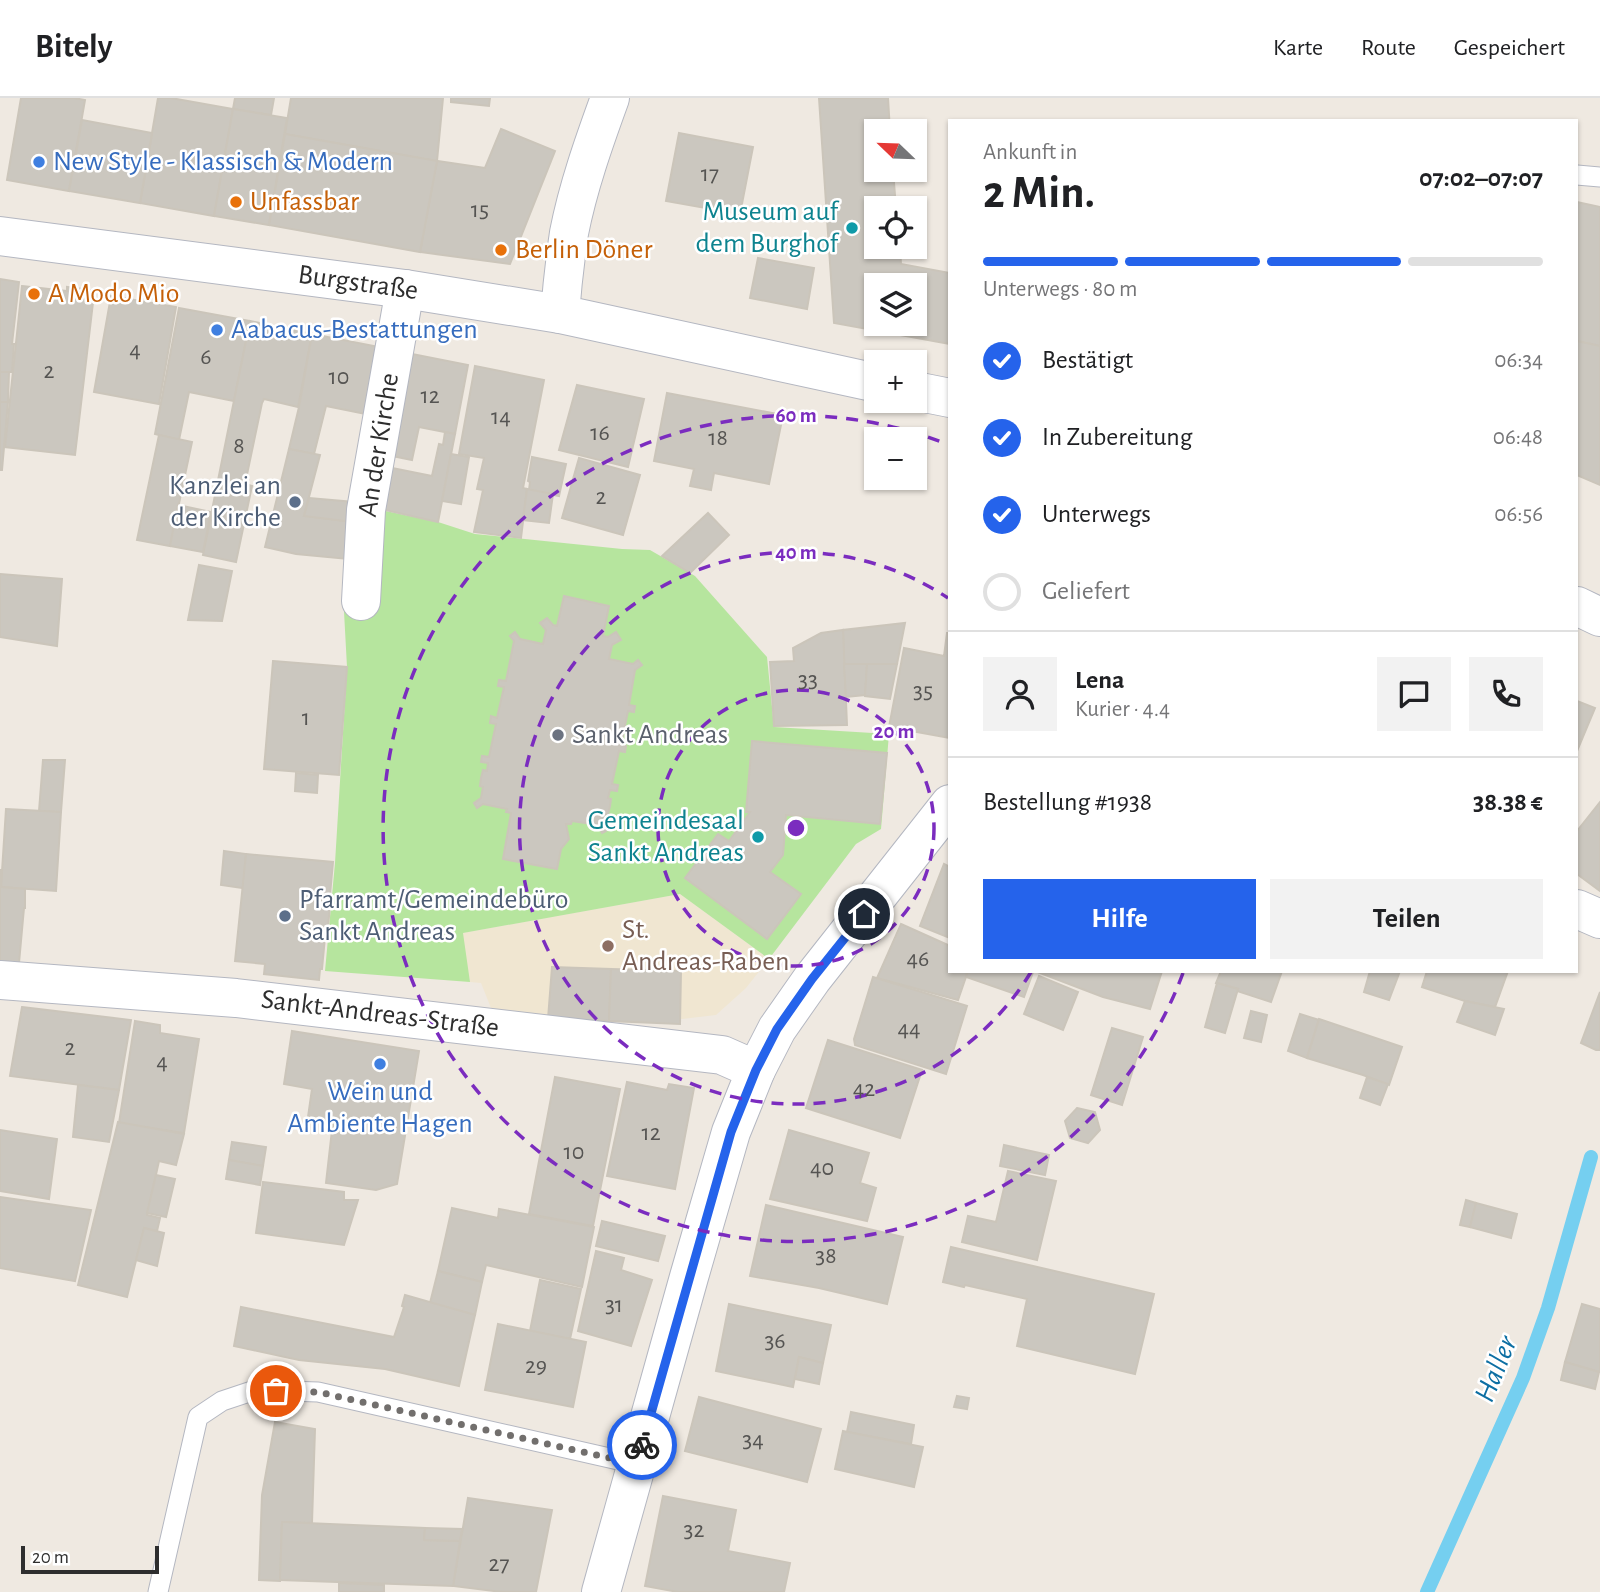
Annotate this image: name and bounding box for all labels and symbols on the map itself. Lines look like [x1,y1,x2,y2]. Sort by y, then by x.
north arrow [864,119,928,182]
place label: New Style - Klassisch & Modern [53,148,393,176]
marker: New Style - Klassisch & Modern [31,154,47,170]
house number: 17 [701,162,719,186]
place label: Unfassbar [250,188,359,216]
marker: Unfassbar [228,194,244,210]
house number: 15 [471,198,489,222]
place label: Museum auf dem Burghof [696,198,840,258]
marker: Museum auf dem Burghof [844,220,860,236]
place label: Berlin Döner [515,236,652,264]
marker: Berlin Döner [493,242,509,258]
street label: Burgstraße [296,261,420,305]
place label: A Modo Mio [48,280,180,308]
marker: A Modo Mio [26,286,42,302]
place label: Aabacus-Bestattungen [231,316,478,344]
marker: Aabacus-Bestattungen [209,322,225,338]
house number: 4 [129,338,141,362]
house number: 6 [200,345,212,369]
house number: 2 [44,359,55,383]
house number: 10 [329,365,349,389]
street label: An der Kirche [354,371,404,519]
house number: 12 [420,384,440,408]
house number: 14 [491,405,511,429]
text: 60 m [775,405,817,426]
house number: 16 [590,421,610,445]
house number: 18 [708,426,728,450]
house number: 8 [233,434,245,458]
place label: Kanzlei an der Kirche [169,472,281,532]
house number: 2 [596,485,607,509]
marker: Kanzlei an der Kirche [287,494,303,510]
text: 40 m [775,542,817,563]
house number: 33 [798,668,818,692]
house number: 35 [913,679,933,703]
house number: 1 [302,706,310,730]
place label: Sankt Andreas [572,721,728,749]
text: 20 m [874,721,914,742]
marker: Sankt Andreas [550,727,566,743]
place label: Gemeindesaal Sankt Andreas [588,807,744,867]
centre of rings [784,816,808,840]
marker: Gemeindesaal Sankt Andreas [750,829,766,845]
pin [834,884,894,944]
place label: Pfarramt/Gemeindebüro Sankt Andreas [299,886,569,946]
marker: Pfarramt/Gemeindebüro Sankt Andreas [277,908,293,924]
place label: St. Andreas-Raben [622,916,790,976]
marker: St. Andreas-Raben [600,938,616,954]
house number: 46 [907,947,929,971]
street label: Sankt-Andreas-Straße [260,986,500,1042]
house number: 44 [897,1017,921,1041]
house number: 2 [65,1036,76,1060]
house number: 4 [156,1050,168,1074]
marker: Wein und Ambiente Hagen [372,1056,388,1072]
house number: 42 [853,1077,875,1101]
place label: Wein und Ambiente Hagen [287,1078,473,1138]
house number: 12 [641,1121,661,1145]
house number: 10 [564,1140,584,1164]
house number: 40 [810,1156,834,1180]
house number: 38 [815,1244,837,1268]
house number: 31 [605,1293,623,1317]
house number: 36 [764,1329,786,1353]
water label: Haller [1469,1331,1523,1406]
house number: 29 [525,1354,547,1378]
pin [246,1361,306,1421]
courier [607,1410,677,1480]
house number: 34 [742,1428,764,1452]
house number: 32 [684,1518,704,1542]
scale bar [21,1543,159,1575]
house number: 27 [489,1552,509,1576]

